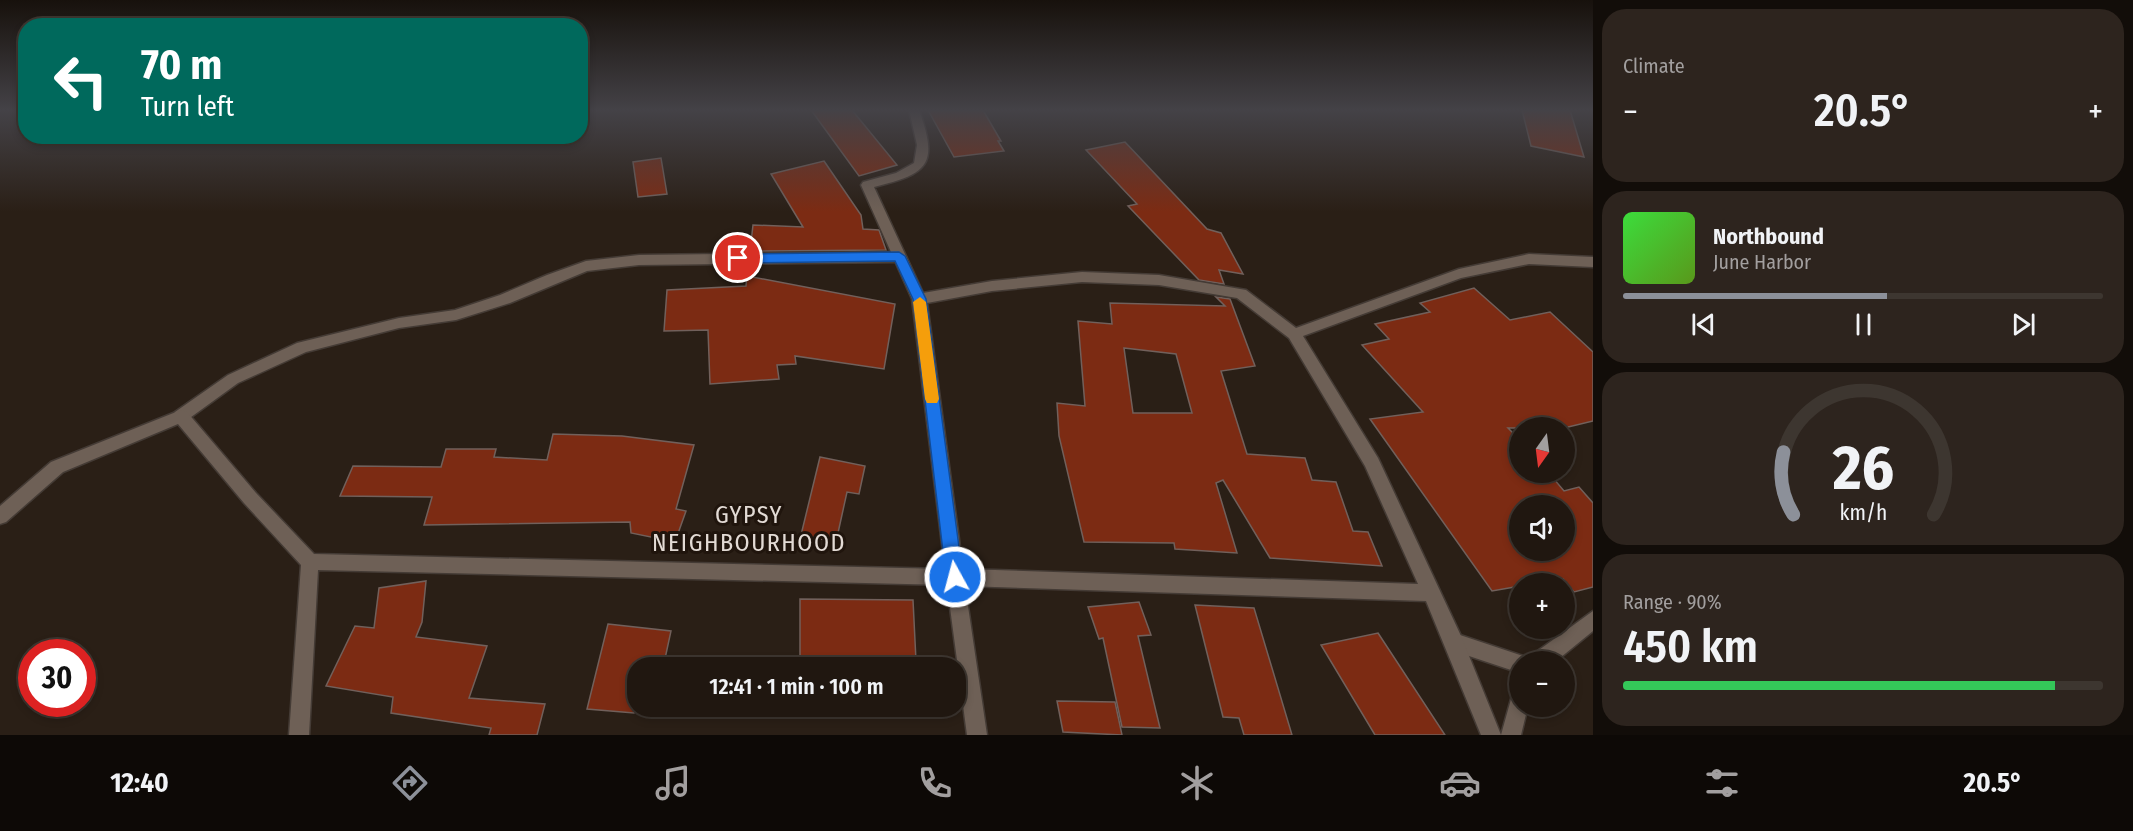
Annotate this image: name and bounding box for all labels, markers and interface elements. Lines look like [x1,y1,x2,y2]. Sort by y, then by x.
text: 70 m [141,40,222,90]
icon: left [42,42,120,120]
text: Climate [1623,54,1685,78]
text: 20.5° [1814,84,1912,138]
text: Turn left [141,91,234,123]
text: − [1623,92,1638,132]
text: + [2088,92,2103,132]
text: Northbound [1713,223,1824,250]
pin [712,232,763,283]
icon: arrive [721,241,754,274]
text: June Harbor [1713,250,1811,274]
icon: previous [1687,308,1720,341]
icon: pause [1847,308,1880,341]
icon: next [2007,308,2040,341]
north arrow [1509,417,1575,483]
map controls [1509,417,1575,717]
text: 26 [1831,431,1894,506]
button: sound [1509,495,1575,561]
district label: GYPSY NEIGHBOURHOOD [652,501,846,557]
text: km/h [1839,501,1887,527]
position arrow [923,545,987,609]
button: + [1509,573,1575,639]
text: Range · 90% [1623,590,1722,614]
text: 450 km [1623,620,1758,674]
speed limit sign: 30 [18,639,96,717]
button: − [1509,651,1575,717]
text: 12:41 · 1 min · 100 m [709,673,884,700]
icon: directions [389,762,431,804]
icon: music [652,762,694,804]
icon: phone [914,762,956,804]
icon: climate [1176,762,1218,804]
icon: car [1439,762,1481,804]
icon: filters [1701,762,1743,804]
text: 12:40 [110,767,169,799]
text: 20.5° [1963,767,2023,799]

